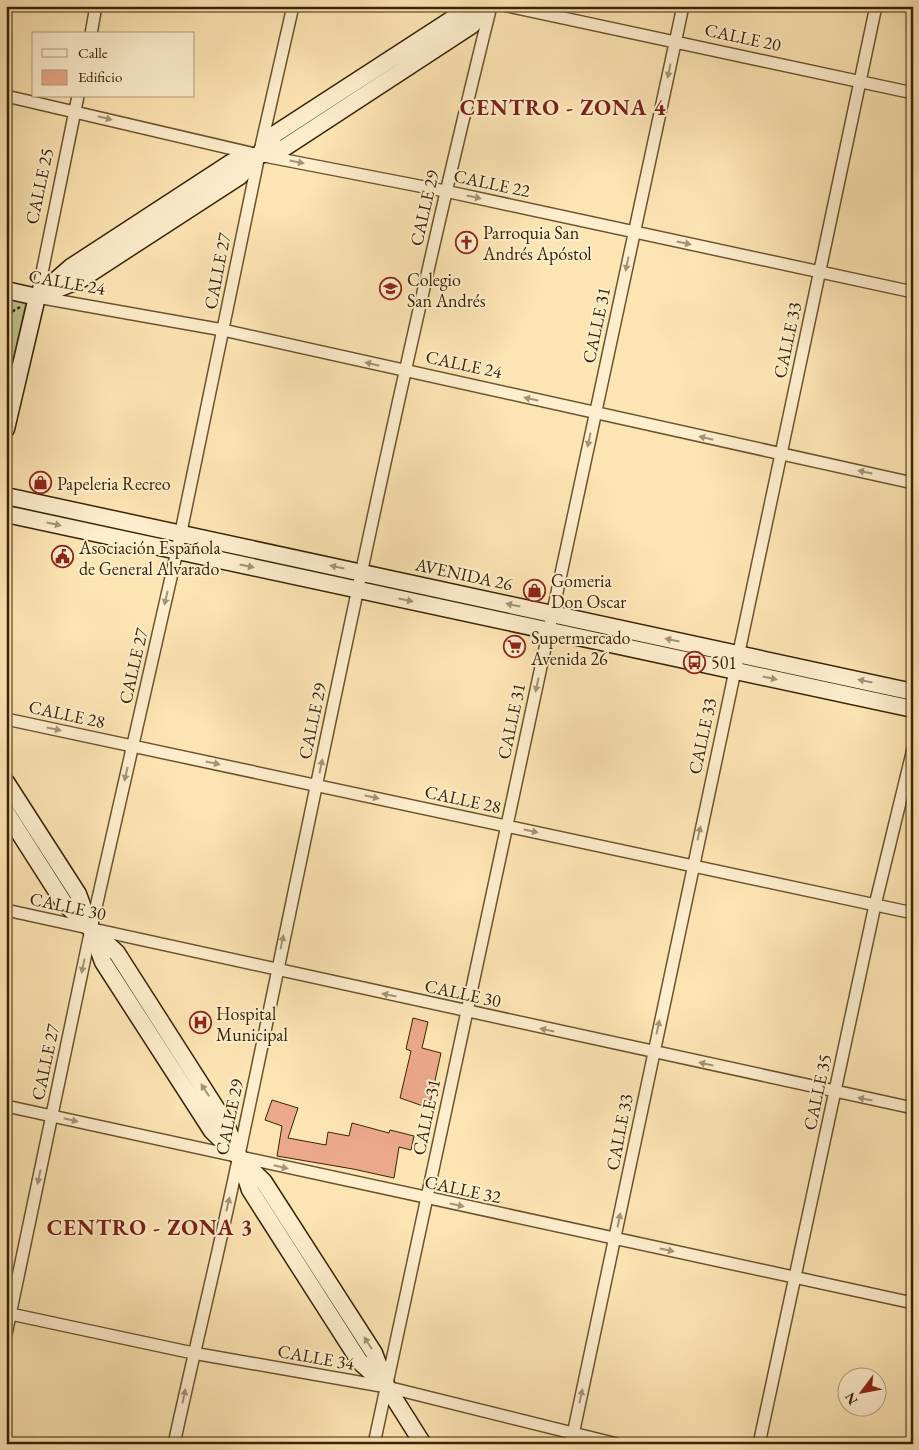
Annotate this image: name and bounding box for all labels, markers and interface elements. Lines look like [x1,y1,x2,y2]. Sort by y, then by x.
street label: CALLE 20 [703,18,784,56]
legend [32,32,195,98]
text: Calle [78,43,108,62]
one-way arrow [664,63,672,79]
text: Edificio [78,67,122,86]
district label: CENTRO - ZONA 4 [460,93,666,122]
one-way arrow [98,114,113,122]
street label: CALLE 25 [20,146,58,226]
one-way arrow [290,159,306,167]
street label: CALLE 22 [452,164,533,202]
street label: CALLE 29 [404,167,444,248]
one-way arrow [466,193,482,201]
place label: Parroquia San Andrés Apóstol [482,221,592,265]
church icon: Parroquia San Andrés Apóstol [455,230,479,254]
street label: CALLE 27 [198,231,236,311]
one-way arrow [677,239,693,247]
one-way arrow [623,257,631,272]
street label: CALLE 24 [27,264,107,300]
place label: Colegio San Andrés [407,268,486,312]
school or university icon: Colegio San Andrés [379,277,403,301]
street label: CALLE 31 [577,285,615,365]
street label: CALLE 33 [768,300,806,380]
street label: CALLE 24 [424,345,505,383]
one-way arrow [364,360,379,368]
one-way arrow [523,395,538,403]
one-way arrow [585,433,593,449]
one-way arrow [699,434,714,442]
one-way arrow [857,468,873,476]
shop icon: Papeleria Recreo [29,471,53,495]
place label: Papeleria Recreo [57,472,171,495]
one-way arrow [46,520,61,528]
place label: Asociación Española de General Alvarado [78,536,221,580]
public building icon: Asociación Española de General Alvarado [51,545,75,569]
street label: AVENIDA 26 [412,552,515,596]
one-way arrow [239,562,255,570]
one-way arrow [329,563,345,571]
place label: Gomeria Don Oscar [551,569,626,613]
shop icon: Gomeria Don Oscar [523,578,547,602]
one-way arrow [162,591,170,606]
one-way arrow [398,596,413,604]
one-way arrow [506,601,521,609]
street label: CALLE 27 [113,625,153,706]
place label: Supermercado Avenida 26 [530,626,631,670]
supermarket icon: Supermercado Avenida 26 [503,635,527,659]
one-way arrow [664,636,680,644]
bus stop icon: 501 [683,650,707,674]
place label: 501 [711,651,737,674]
one-way arrow [762,674,778,682]
one-way arrow [533,677,541,692]
one-way arrow [857,677,873,685]
street label: CALLE 29 [293,680,331,761]
street label: CALLE 31 [492,681,530,761]
street label: CALLE 28 [27,695,107,733]
street label: CALLE 33 [683,696,721,776]
one-way arrow [46,725,61,733]
one-way arrow [317,757,325,773]
one-way arrow [205,759,220,767]
one-way arrow [122,766,130,781]
street label: CALLE 28 [423,780,503,818]
one-way arrow [364,793,379,801]
one-way arrow [696,825,704,841]
one-way arrow [523,827,538,835]
street label: CALLE 30 [28,887,109,925]
one-way arrow [278,934,286,949]
one-way arrow [79,959,87,975]
street label: CALLE 30 [423,974,504,1012]
one-way arrow [381,991,396,999]
place label: Hospital Municipal [216,1002,288,1046]
hospital icon: Hospital Municipal [188,1011,212,1035]
one-way arrow [655,1018,663,1034]
street label: CALLE 27 [26,1021,64,1102]
one-way arrow [540,1026,555,1034]
street label: CALLE 35 [798,1052,836,1132]
one-way arrow [698,1060,714,1068]
street label: CALLE 29 [210,1076,248,1157]
street label: CALLE 31 [407,1077,445,1157]
one-way arrow [200,1083,209,1096]
street label: CALLE 33 [600,1092,638,1172]
one-way arrow [857,1094,873,1102]
one-way arrow [64,1116,80,1124]
one-way arrow [273,1163,289,1171]
one-way arrow [35,1169,43,1185]
street label: CALLE 32 [423,1170,504,1208]
one-way arrow [224,1196,232,1211]
one-way arrow [449,1202,465,1210]
district label: CENTRO - ZONA 3 [47,1213,253,1242]
one-way arrow [615,1213,623,1228]
one-way arrow [659,1246,675,1254]
one-way arrow [363,1336,372,1349]
street label: CALLE 34 [276,1339,356,1375]
north arrow [836,1368,886,1418]
one-way arrow [180,1389,188,1404]
one-way arrow [577,1389,585,1404]
text: N [840,1389,862,1408]

